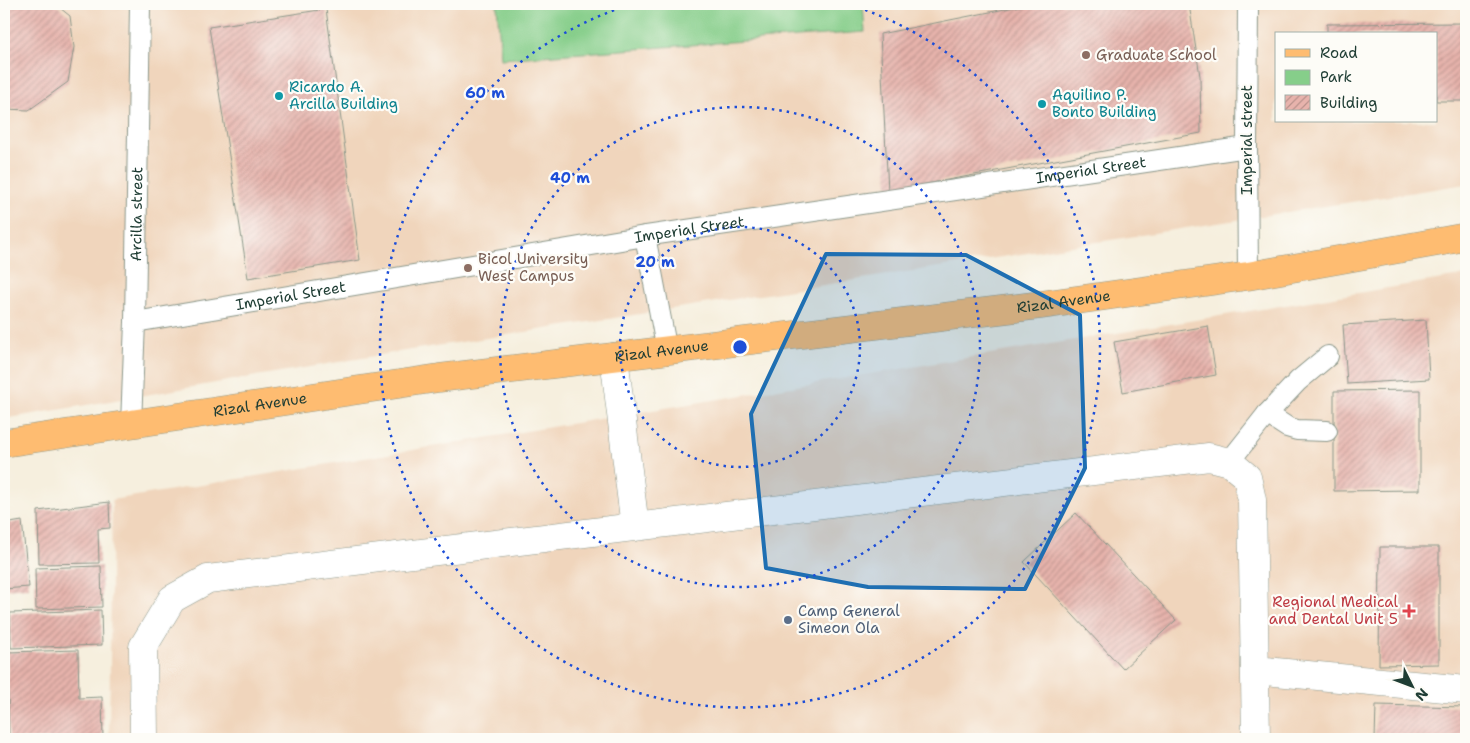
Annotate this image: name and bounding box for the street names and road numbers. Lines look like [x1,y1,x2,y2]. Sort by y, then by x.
street label: Imperial street [1237,85,1257,195]
street label: Imperial Street [1035,152,1147,188]
street label: Arcilla street [126,167,147,262]
street label: Imperial Street [633,211,746,248]
street label: Imperial Street [234,277,347,315]
street label: Rizal Avenue [1015,285,1112,318]
street label: Rizal Avenue [613,335,710,367]
street label: Rizal Avenue [212,388,308,422]

